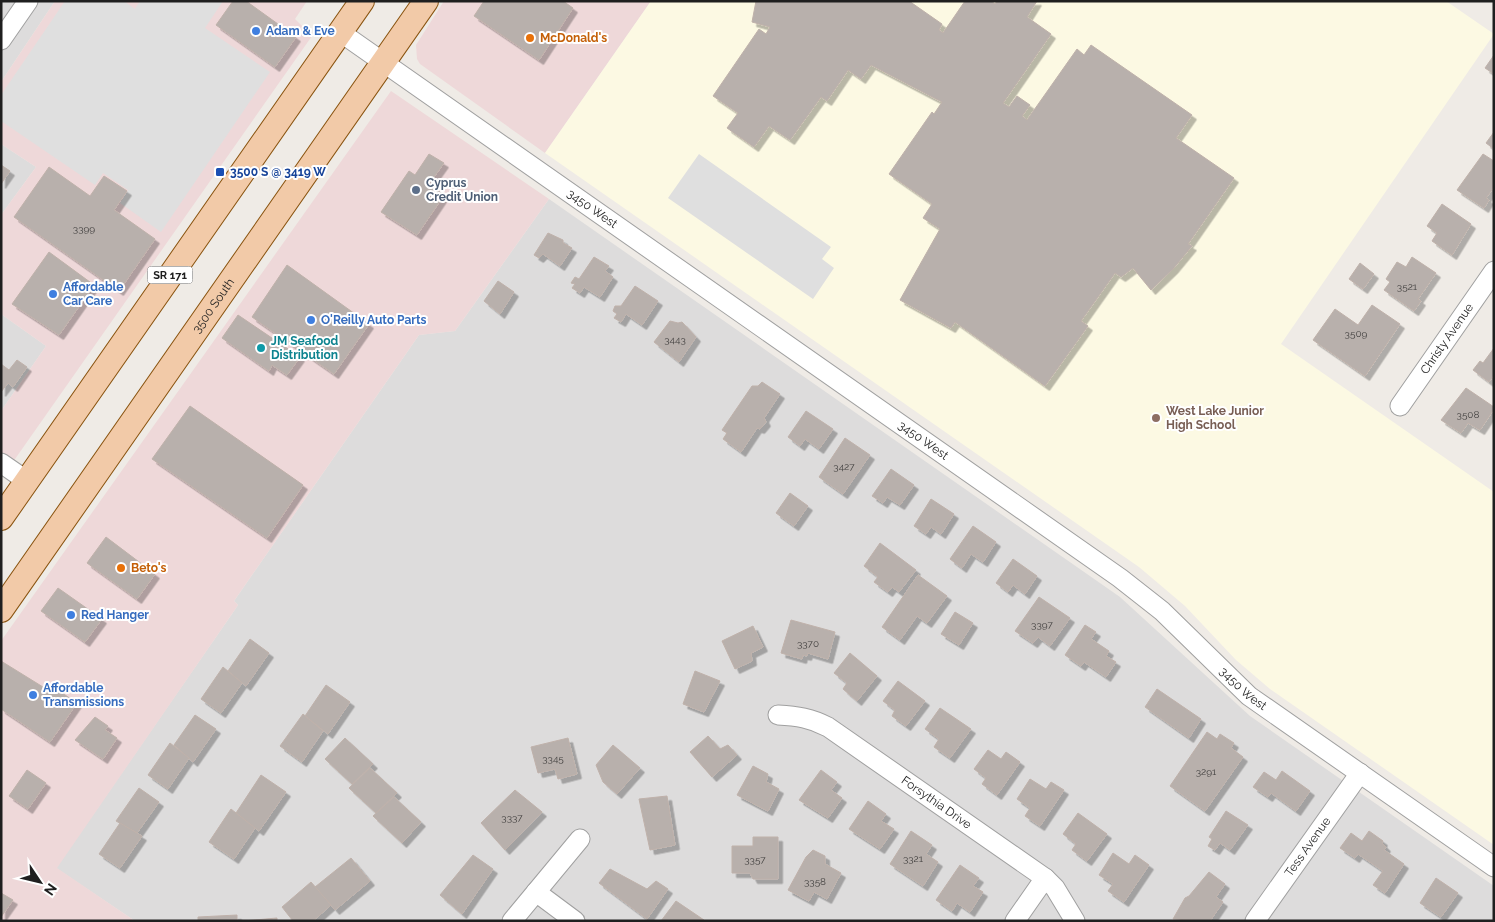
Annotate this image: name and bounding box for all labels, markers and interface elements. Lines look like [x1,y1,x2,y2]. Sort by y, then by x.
place label: Adam & Eve [266,24,335,38]
marker: Adam & Eve [250,25,262,37]
place label: McDonald's [540,31,607,45]
marker: McDonald's [524,32,536,44]
place label: 3500 S @ 3419 W [230,165,326,179]
marker: 3500 S @ 3419 W [214,166,226,178]
place label: Cyprus Credit Union [426,176,498,204]
marker: Cyprus Credit Union [410,184,422,196]
street label: 3450 West [564,186,620,231]
house number: 3399 [73,223,95,234]
road number: SR 171 [148,266,192,284]
street label: 3500 South [189,276,237,336]
place label: Affordable Car Care [63,280,124,308]
house number: 3521 [1397,281,1418,292]
marker: Affordable Car Care [47,288,59,300]
street label: Christy Avenue [1417,301,1476,377]
place label: O'Reilly Auto Parts [321,313,427,327]
marker: O'Reilly Auto Parts [305,314,317,326]
house number: 3509 [1345,328,1368,339]
place label: JM Seafood Distribution [271,334,338,362]
house number: 3443 [664,334,686,345]
marker: JM Seafood Distribution [255,342,267,354]
place label: West Lake Junior High School [1166,404,1264,432]
house number: 3508 [1457,409,1479,420]
marker: West Lake Junior High School [1150,412,1162,424]
street label: 3450 West [895,418,951,463]
house number: 3427 [833,461,855,472]
place label: Beto's [131,561,167,575]
marker: Beto's [115,562,127,574]
place label: Red Hanger [81,608,149,622]
marker: Red Hanger [65,609,77,621]
house number: 3397 [1031,619,1054,630]
house number: 3370 [797,638,819,649]
street label: 3450 West [1217,664,1269,713]
place label: Affordable Transmissions [43,681,124,709]
marker: Affordable Transmissions [27,689,39,701]
house number: 3345 [542,753,564,764]
house number: 3291 [1196,766,1217,777]
street label: Forsythia Drive [899,773,974,832]
house number: 3337 [501,812,523,823]
street label: Tess Avenue [1282,814,1333,879]
house number: 3321 [903,853,924,864]
house number: 3357 [744,854,766,865]
north arrow [15,857,65,907]
house number: 3358 [804,876,826,887]
text: N [41,880,60,898]

